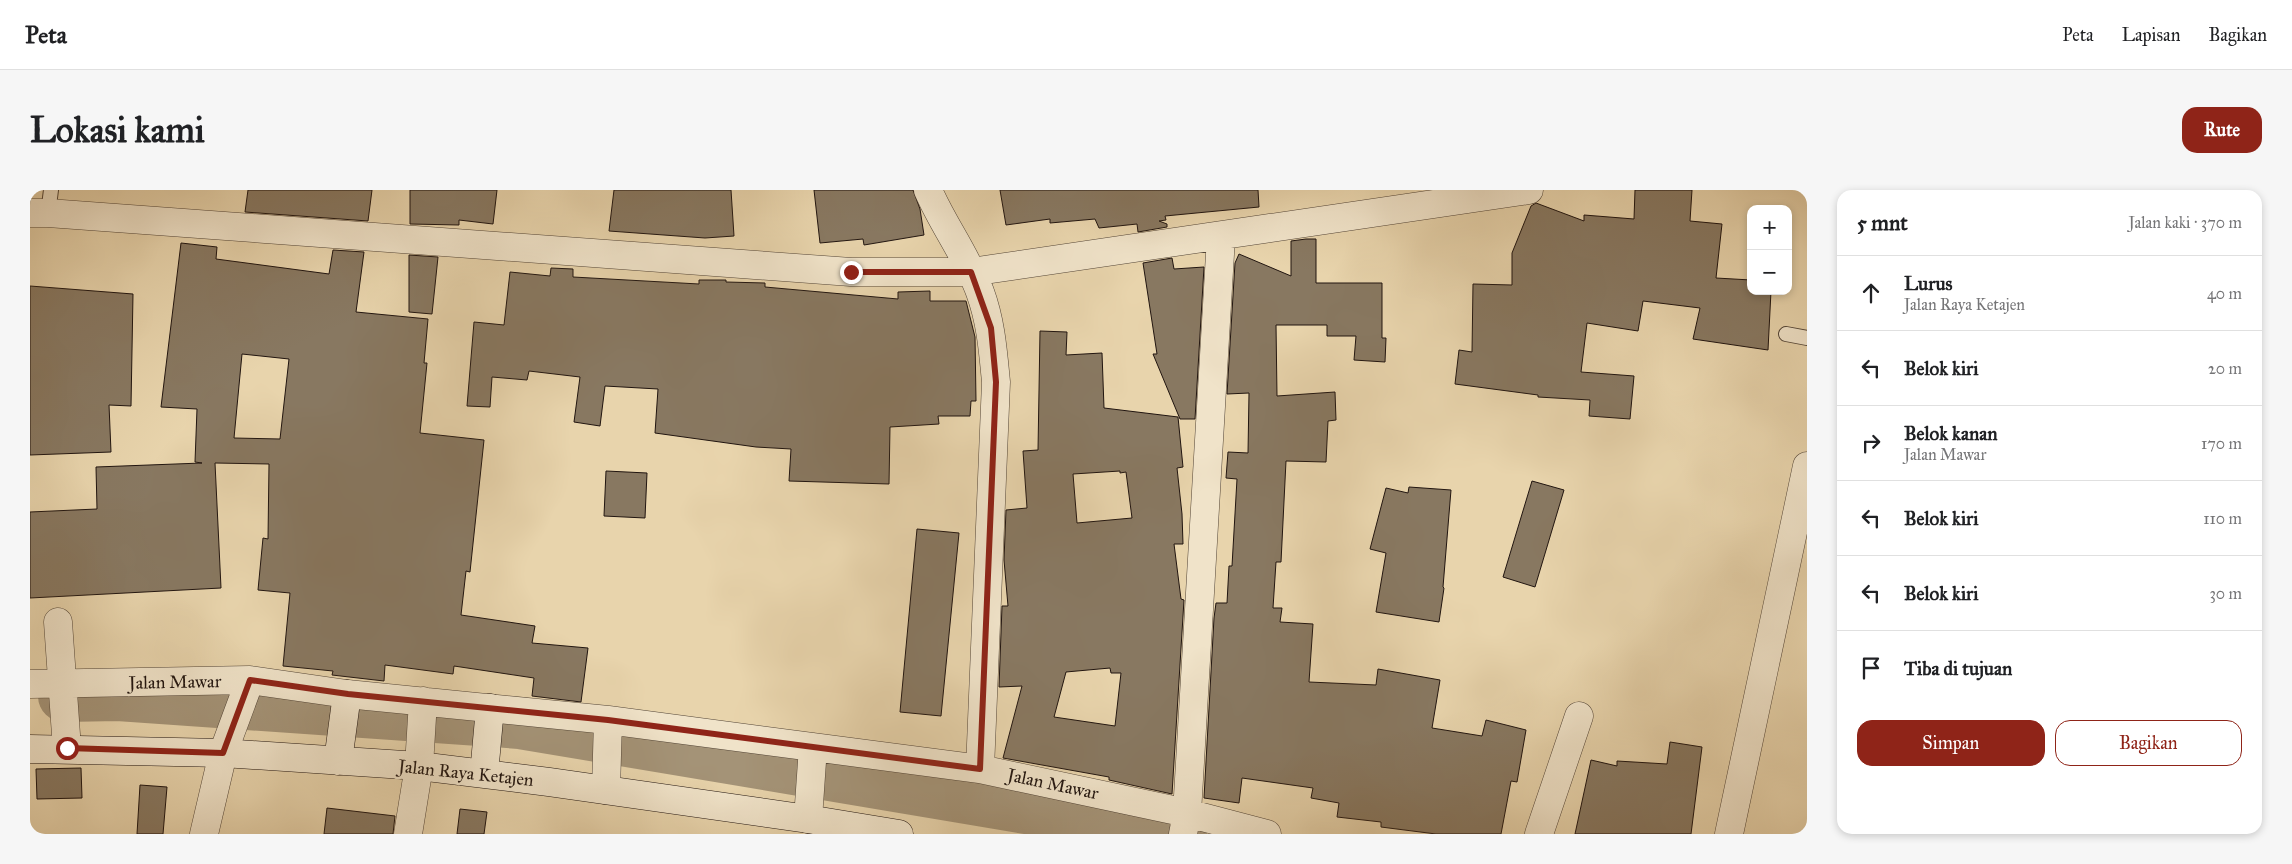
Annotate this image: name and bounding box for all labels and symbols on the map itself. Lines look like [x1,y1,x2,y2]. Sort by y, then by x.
route end [840,261,863,284]
street label: Jalan Mawar [126,670,222,695]
route start [56,737,79,760]
street label: Jalan Raya Ketajen [395,755,535,792]
street label: Jalan Mawar [1003,763,1101,805]

